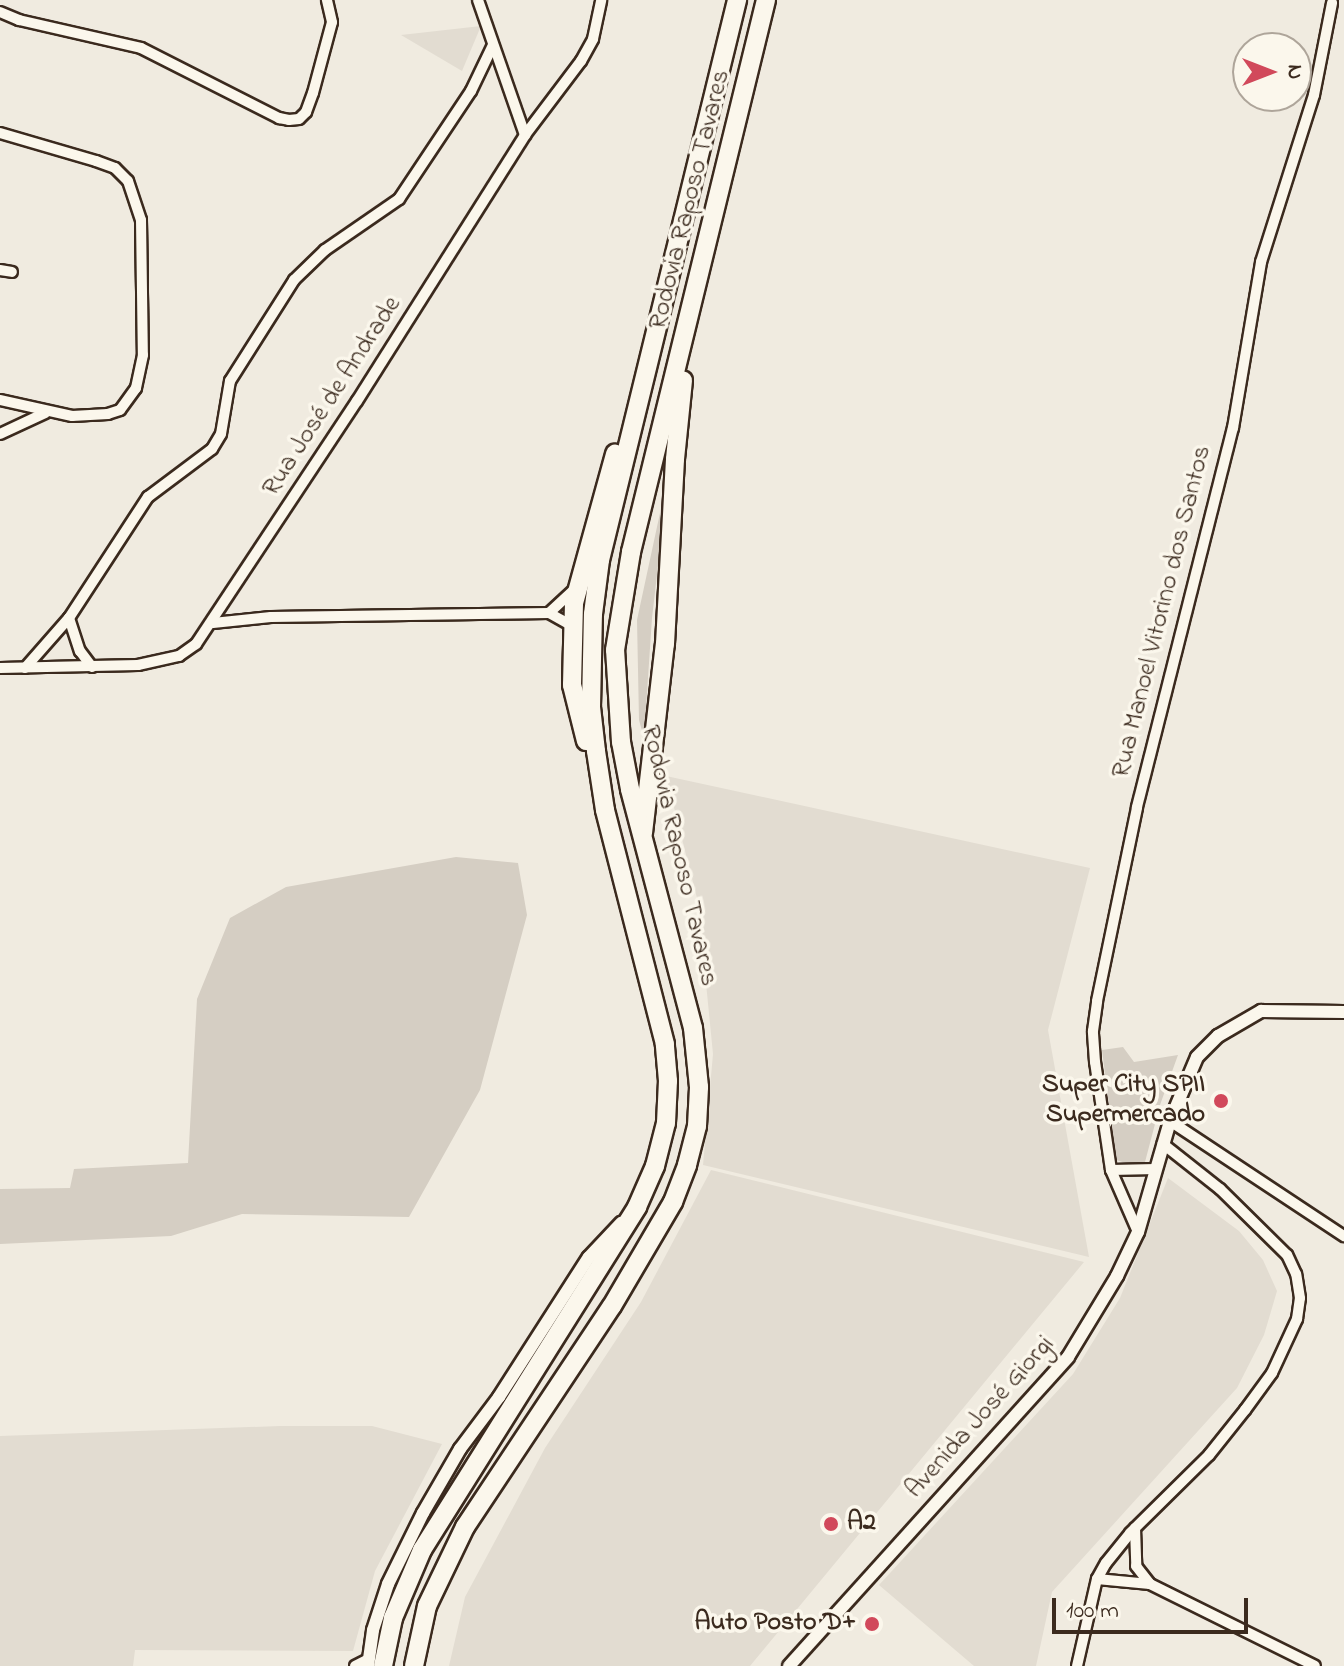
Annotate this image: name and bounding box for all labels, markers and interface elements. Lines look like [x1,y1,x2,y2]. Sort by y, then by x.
north arrow [1232,32,1312,112]
text: N [1278,65,1310,79]
street label: Rodovia Raposo Tavares [644,67,738,333]
street label: Rua José de Andrade [257,291,409,503]
street label: Rua Manoel Vitorino dos Santos [1107,443,1219,781]
street label: Rodovia Raposo Tavares [633,723,723,989]
place label: Super City SPII Supermercado [1042,1070,1205,1132]
marker: Super City SPII Supermercado [1212,1092,1230,1110]
street label: Avenida José Giorgi [900,1330,1062,1506]
place label: A2 [847,1508,876,1540]
marker: A2 [822,1515,840,1533]
scale bar [1056,1582,1252,1632]
text: 100 m [1066,1594,1119,1629]
place label: Auto Posto D+ [694,1608,856,1640]
marker: Auto Posto D+ [863,1615,881,1633]

